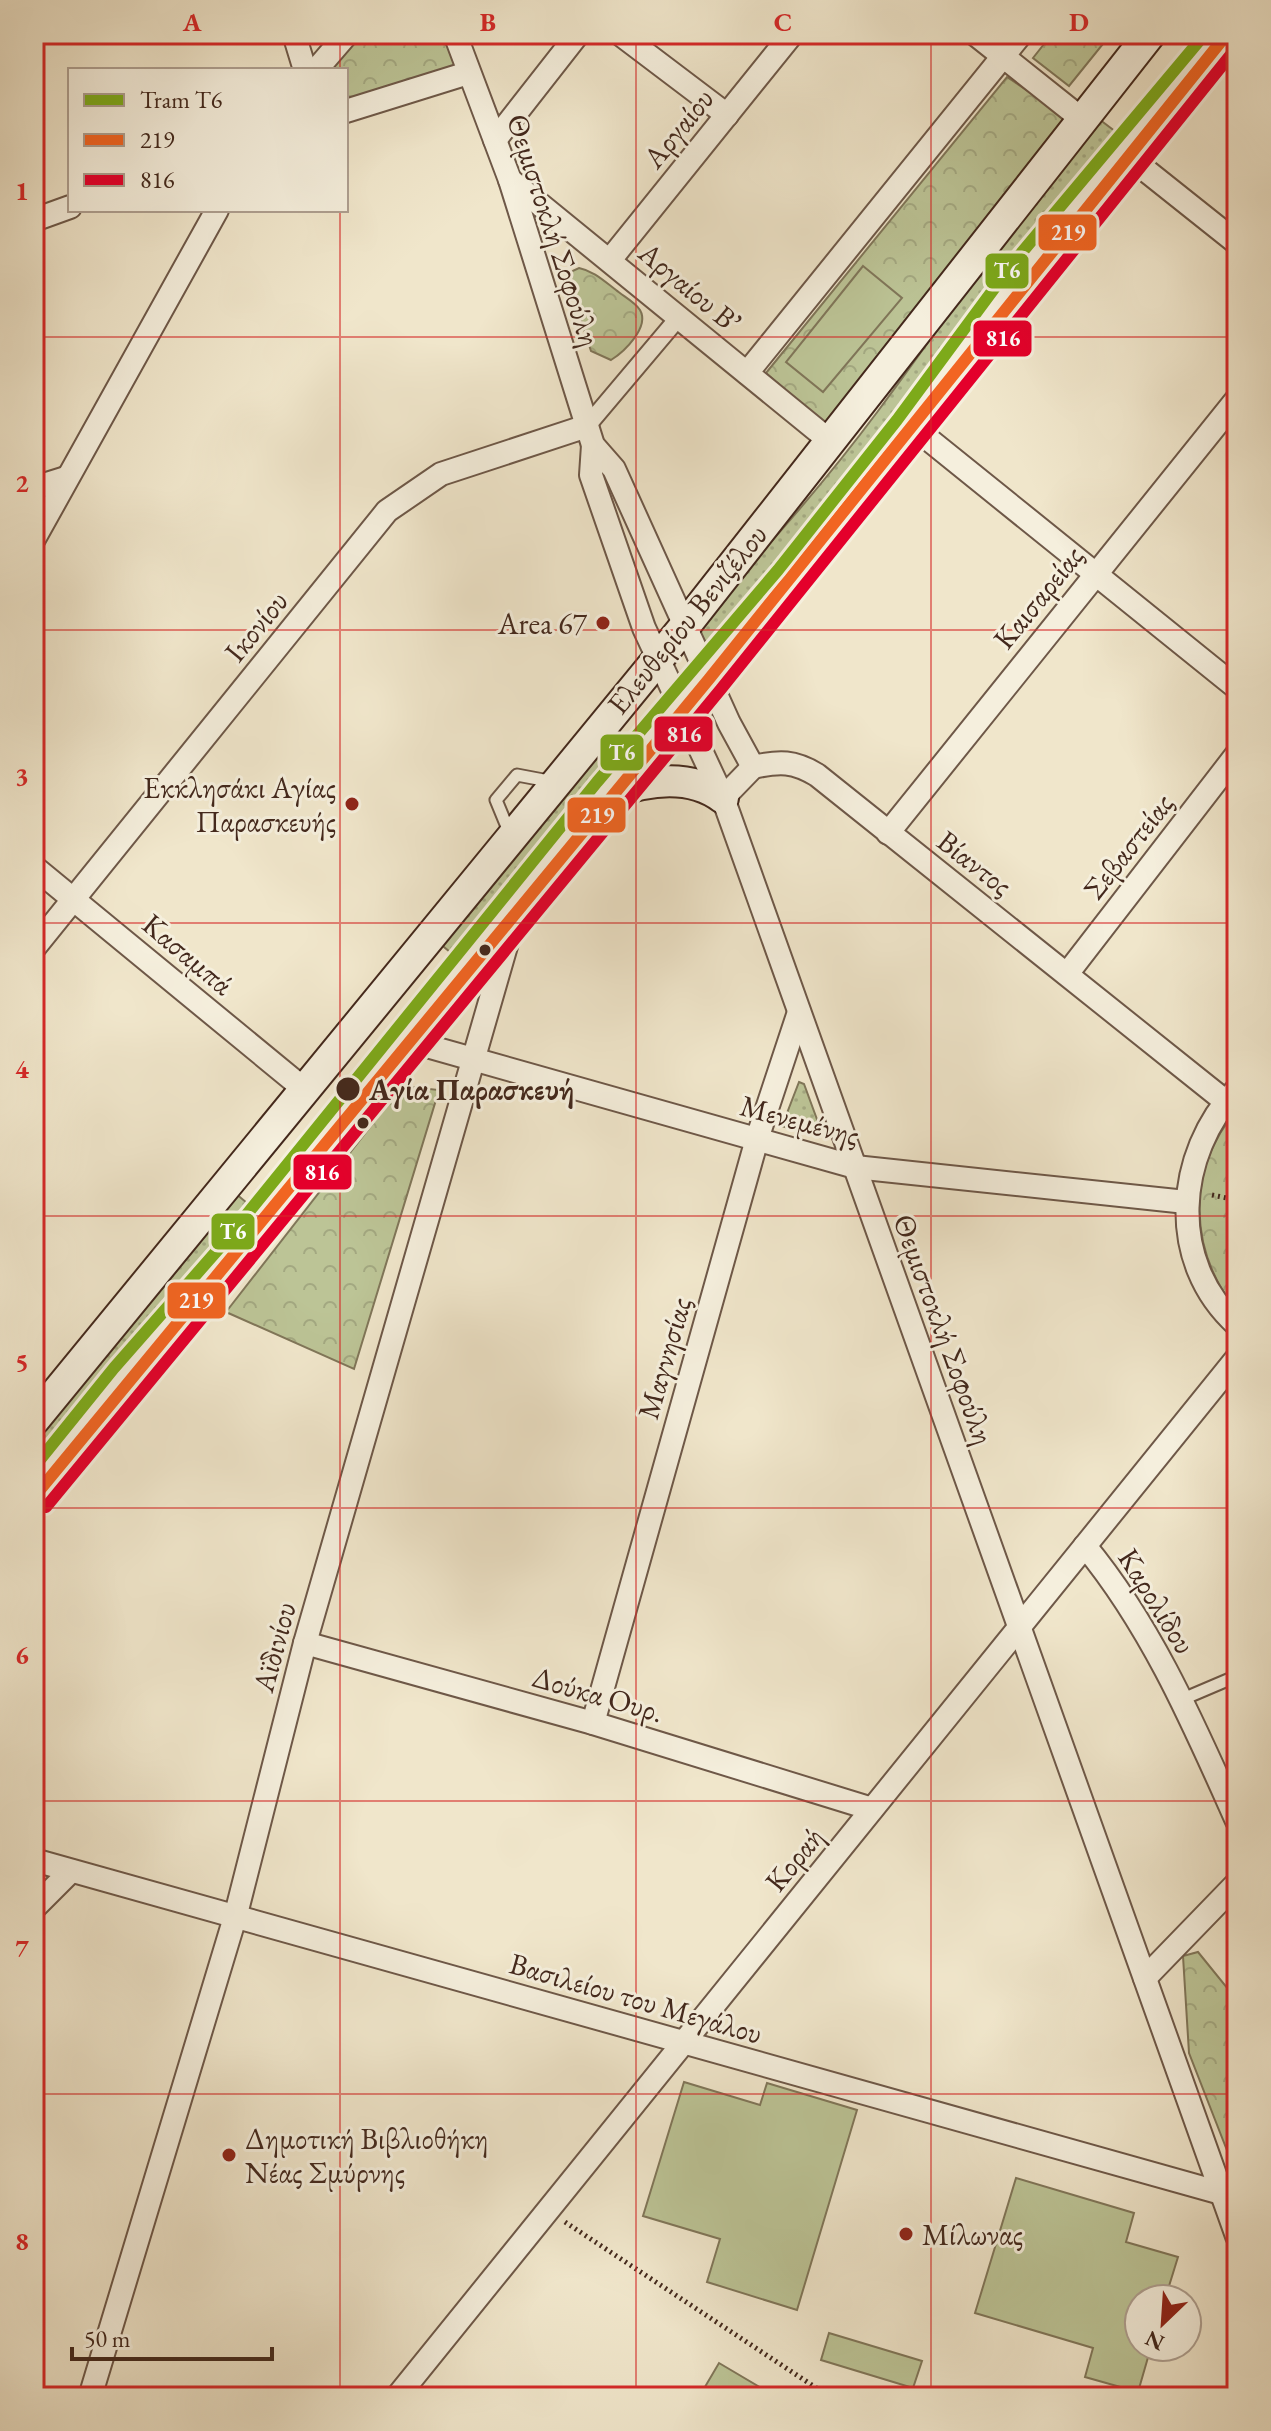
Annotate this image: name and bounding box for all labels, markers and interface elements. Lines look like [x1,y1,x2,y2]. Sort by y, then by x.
text: A [182,5,202,39]
text: B [480,5,496,39]
text: C [774,5,792,39]
text: D [1069,5,1089,39]
legend [68,68,348,212]
street label: Αργαίου [633,80,722,177]
text: Tram Τ6 [140,84,222,115]
street label: Θεμιστοκλή Σοφούλη [498,109,610,351]
text: 219 [140,124,175,155]
text: 816 [140,164,175,195]
text: 1 [15,174,29,208]
line badge: 219 [1037,213,1098,252]
text: 219 [1051,218,1086,247]
street label: Αργαίου Β᾽ [630,232,749,341]
line badge: Τ6 [984,252,1030,290]
text: Τ6 [994,256,1021,285]
line badge: 816 [972,319,1033,358]
text: 816 [986,324,1021,353]
text: 2 [15,466,29,500]
street label: Ελευθερίου Βενιζέλου [598,516,776,722]
street label: Καισαρείας [984,537,1092,657]
street label: Ικονίου [215,582,297,670]
place label: Area 67 [497,604,588,643]
marker: Area 67 [594,614,612,632]
line badge: 816 [653,715,714,753]
text: 816 [667,720,702,749]
line badge: Τ6 [599,733,645,772]
text: Τ6 [609,738,636,767]
text: 3 [15,759,29,793]
place label: Εκκλησάκι Αγίας Παρασκευής [143,768,336,841]
street label: Σεβαστείας [1074,785,1182,907]
marker: Εκκλησάκι Αγίας Παρασκευής [343,795,361,813]
line badge: 219 [566,796,627,834]
text: 219 [580,801,615,830]
street label: Βίαντος [929,821,1021,905]
street label: Κασαμπά [134,905,242,1004]
unlabelled marker [477,942,493,958]
text: 4 [15,1052,29,1086]
place label: Αγία Παρασκευή [368,1070,574,1109]
marker: Αγία Παρασκευή [334,1075,362,1103]
street label: Μενεμένης [736,1085,864,1155]
unlabelled marker [355,1115,371,1131]
line badge: 816 [292,1153,353,1191]
text: 816 [305,1158,340,1187]
street label: Θεμιστοκλή Σοφούλη [884,1209,1004,1449]
line badge: Τ6 [210,1212,256,1251]
text: Τ6 [220,1217,247,1246]
line badge: 219 [166,1281,227,1320]
text: 219 [179,1286,214,1315]
street label: Μαγνησίας [628,1293,700,1423]
text: 5 [15,1345,29,1379]
street label: Καρολίδου [1109,1541,1205,1661]
street label: Αϊδινίου [243,1598,305,1697]
text: 6 [15,1638,29,1672]
street label: Δούκα Ουρ. [528,1657,668,1731]
street label: Κοραή [756,1819,832,1899]
text: 7 [15,1931,29,1965]
street label: Βασιλείου του Μεγάλου [505,1943,767,2053]
place label: Δημοτική Βιβλιοθήκη Νέας Σμύρνης [245,2119,488,2192]
marker: Δημοτική Βιβλιοθήκη Νέας Σμύρνης [220,2146,238,2164]
place label: Μίλωνας [922,2215,1023,2254]
text: 8 [15,2224,29,2258]
marker: Μίλωνας [897,2225,915,2243]
north arrow [1123,2283,1203,2363]
scale bar [72,2311,272,2361]
text: 50 m [84,2323,131,2354]
text: N [1140,2324,1169,2358]

